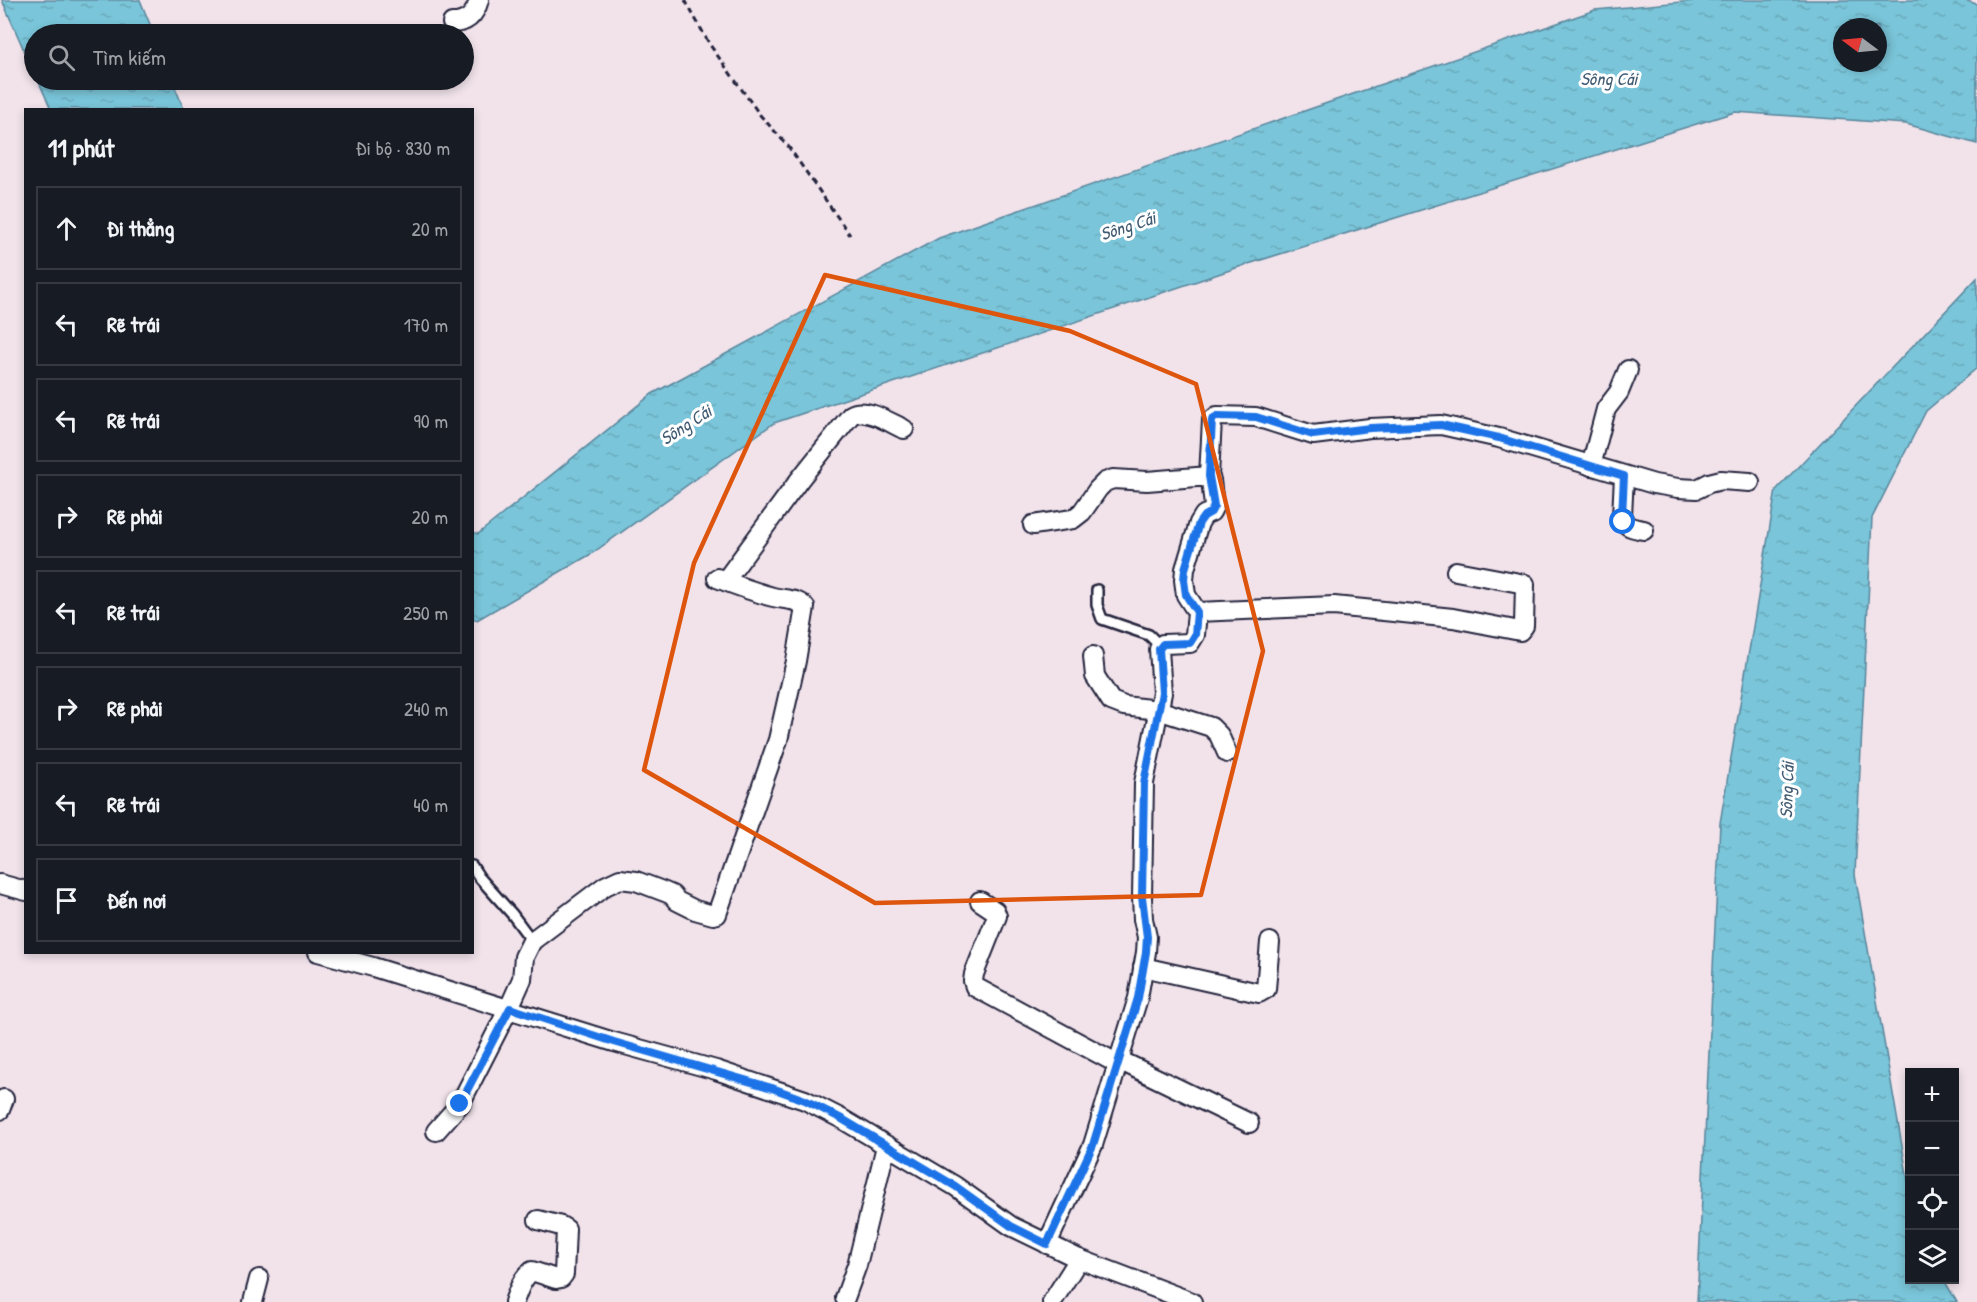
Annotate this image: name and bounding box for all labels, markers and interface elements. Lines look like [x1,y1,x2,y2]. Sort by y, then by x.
north arrow [1833,18,1887,72]
search box [24,24,474,90]
icon: search [45,41,78,74]
text: Tìm kiếm [93,42,166,72]
water label: Sông Cái [1581,66,1639,91]
text: 11 phút [48,130,114,165]
text: Đi bộ · 830 m [356,134,450,161]
water label: Sông Cái [1097,204,1161,246]
icon: ahead [50,212,83,245]
text: Đi thẳng [107,213,174,243]
text: 20 m [411,215,448,242]
icon: left [50,308,83,341]
text: Rẽ trái [107,309,160,339]
text: 170 m [404,311,448,338]
water label: Sông Cái [655,398,718,451]
icon: left [50,404,83,437]
text: Rẽ trái [107,405,160,435]
text: 90 m [414,407,448,434]
icon: right [50,500,83,533]
text: Rẽ phải [107,501,163,531]
text: 20 m [411,503,448,530]
route start [1609,508,1635,534]
icon: left [50,596,83,629]
text: Rẽ trái [107,597,160,627]
text: 250 m [403,599,448,626]
icon: right [50,692,83,725]
text: Rẽ phải [107,693,163,723]
text: 240 m [404,695,448,722]
water label: Sông Cái [1773,759,1800,819]
icon: left [50,788,83,821]
text: Rẽ trái [107,789,160,819]
text: 40 m [413,791,448,818]
icon: arrive [50,884,83,917]
text: Đến nơi [107,885,167,915]
map controls [1905,1068,1959,1284]
button: + [1905,1068,1959,1122]
route end [446,1090,472,1116]
button: − [1905,1122,1959,1176]
button: locate [1905,1176,1959,1230]
button: layers [1905,1230,1959,1284]

